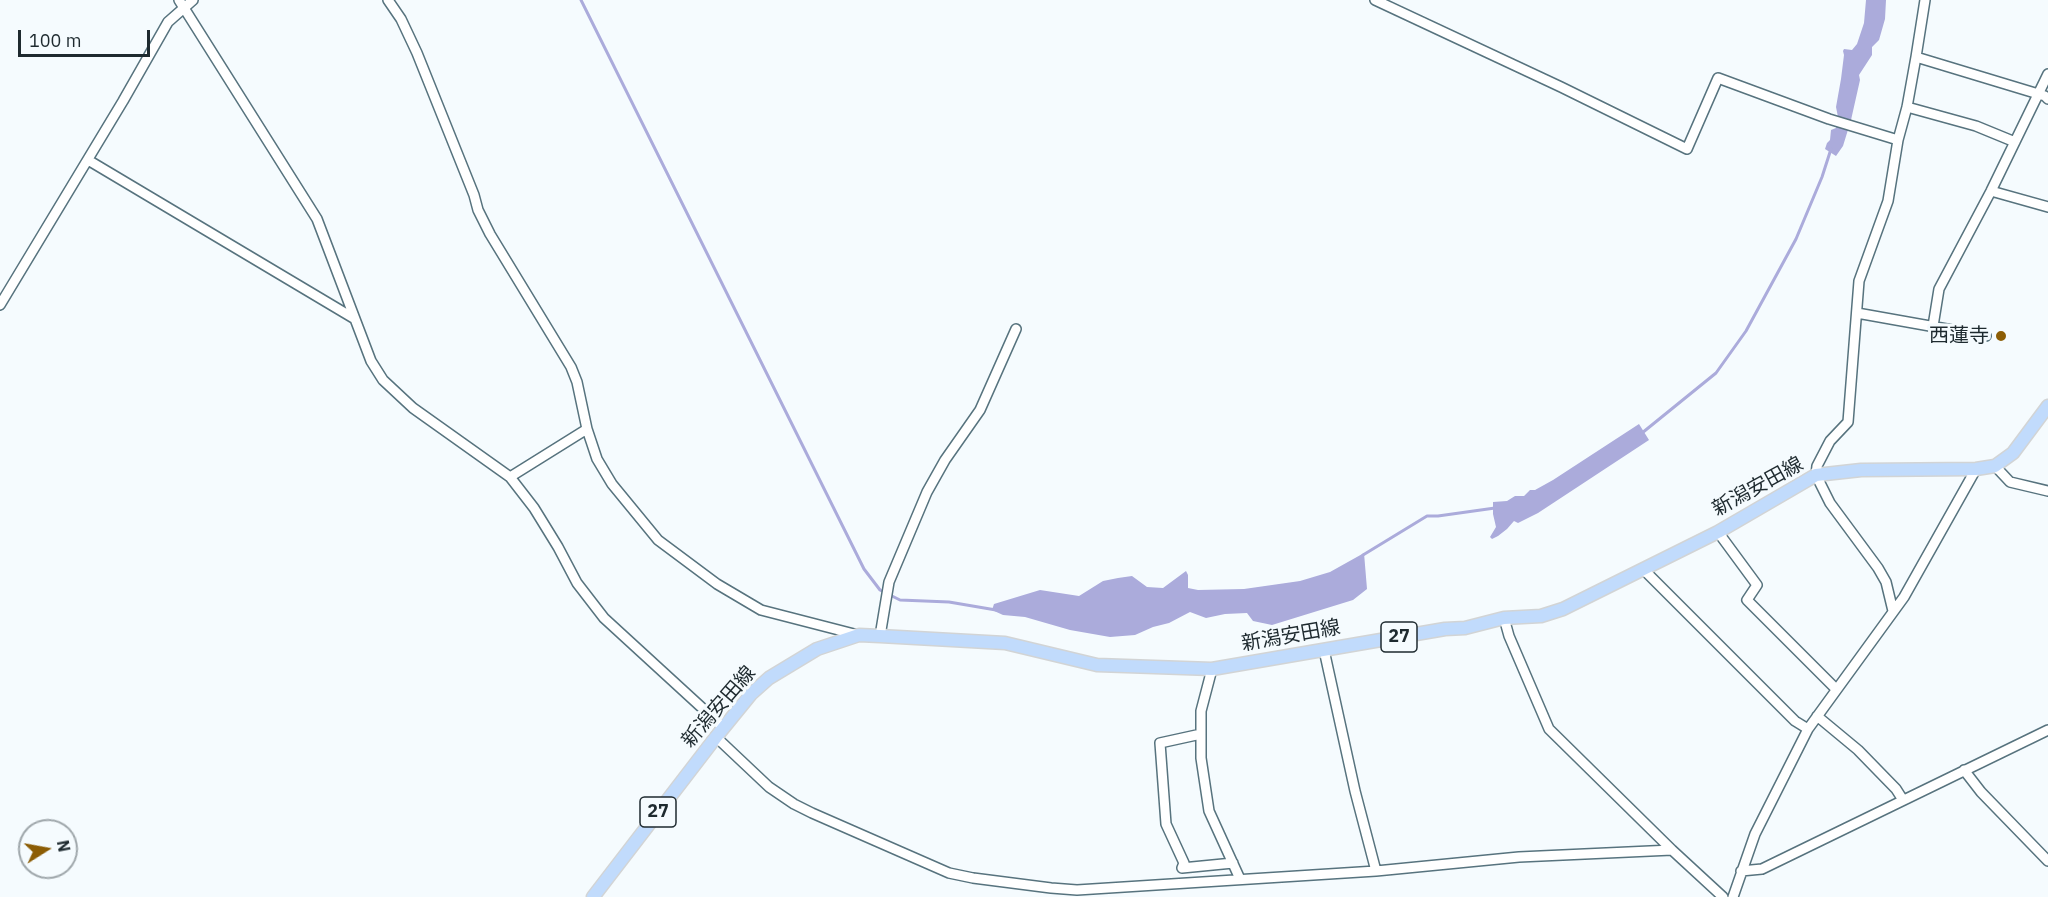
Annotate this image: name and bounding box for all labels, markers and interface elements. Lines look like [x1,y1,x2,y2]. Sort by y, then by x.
scale bar [21,18,153,56]
text: 100 m [29,29,81,52]
place label: 西蓮寺 [1929,324,1989,348]
marker: 西蓮寺 [1994,329,2008,343]
street label: 新潟安田線 [1708,452,1808,522]
street label: 新潟安田線 [1240,615,1342,657]
road number: 27 [1381,622,1417,652]
street label: 新潟安田線 [677,661,761,753]
road number: 27 [640,797,676,827]
north arrow [18,819,78,879]
text: N [53,838,75,854]

